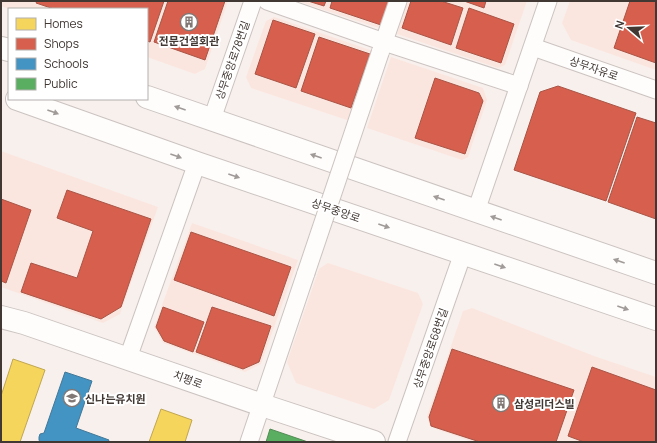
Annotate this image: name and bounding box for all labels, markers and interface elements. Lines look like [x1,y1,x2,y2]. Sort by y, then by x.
legend [8,8,148,100]
north arrow [609,8,649,48]
building icon: 전문건설회관 [179,12,199,32]
text: Homes [44,15,83,32]
street label: 상무중앙로78번길 [211,18,253,102]
text: N [611,18,627,31]
place label: 전문건설회관 [159,33,219,48]
text: Shops [44,35,79,52]
street label: 상무자유로 [568,53,620,83]
text: Schools [44,55,88,72]
text: Public [44,75,78,92]
one-way arrow [173,105,185,111]
one-way arrow [48,109,60,115]
one-way arrow [310,152,322,158]
one-way arrow [170,153,182,159]
one-way arrow [229,173,241,179]
street label: 상무중앙로 [310,195,362,225]
one-way arrow [433,195,445,201]
one-way arrow [490,215,502,221]
one-way arrow [378,224,390,230]
one-way arrow [613,257,625,263]
one-way arrow [494,263,506,269]
one-way arrow [617,305,629,311]
street label: 상무중앙로68번길 [409,306,451,390]
street label: 치평로 [171,367,205,391]
school or university icon: 신나는유치원 [62,388,82,408]
place label: 신나는유치원 [85,391,146,406]
building icon: 삼성리더스빌 [491,393,511,413]
place label: 삼성리더스빌 [514,396,575,411]

